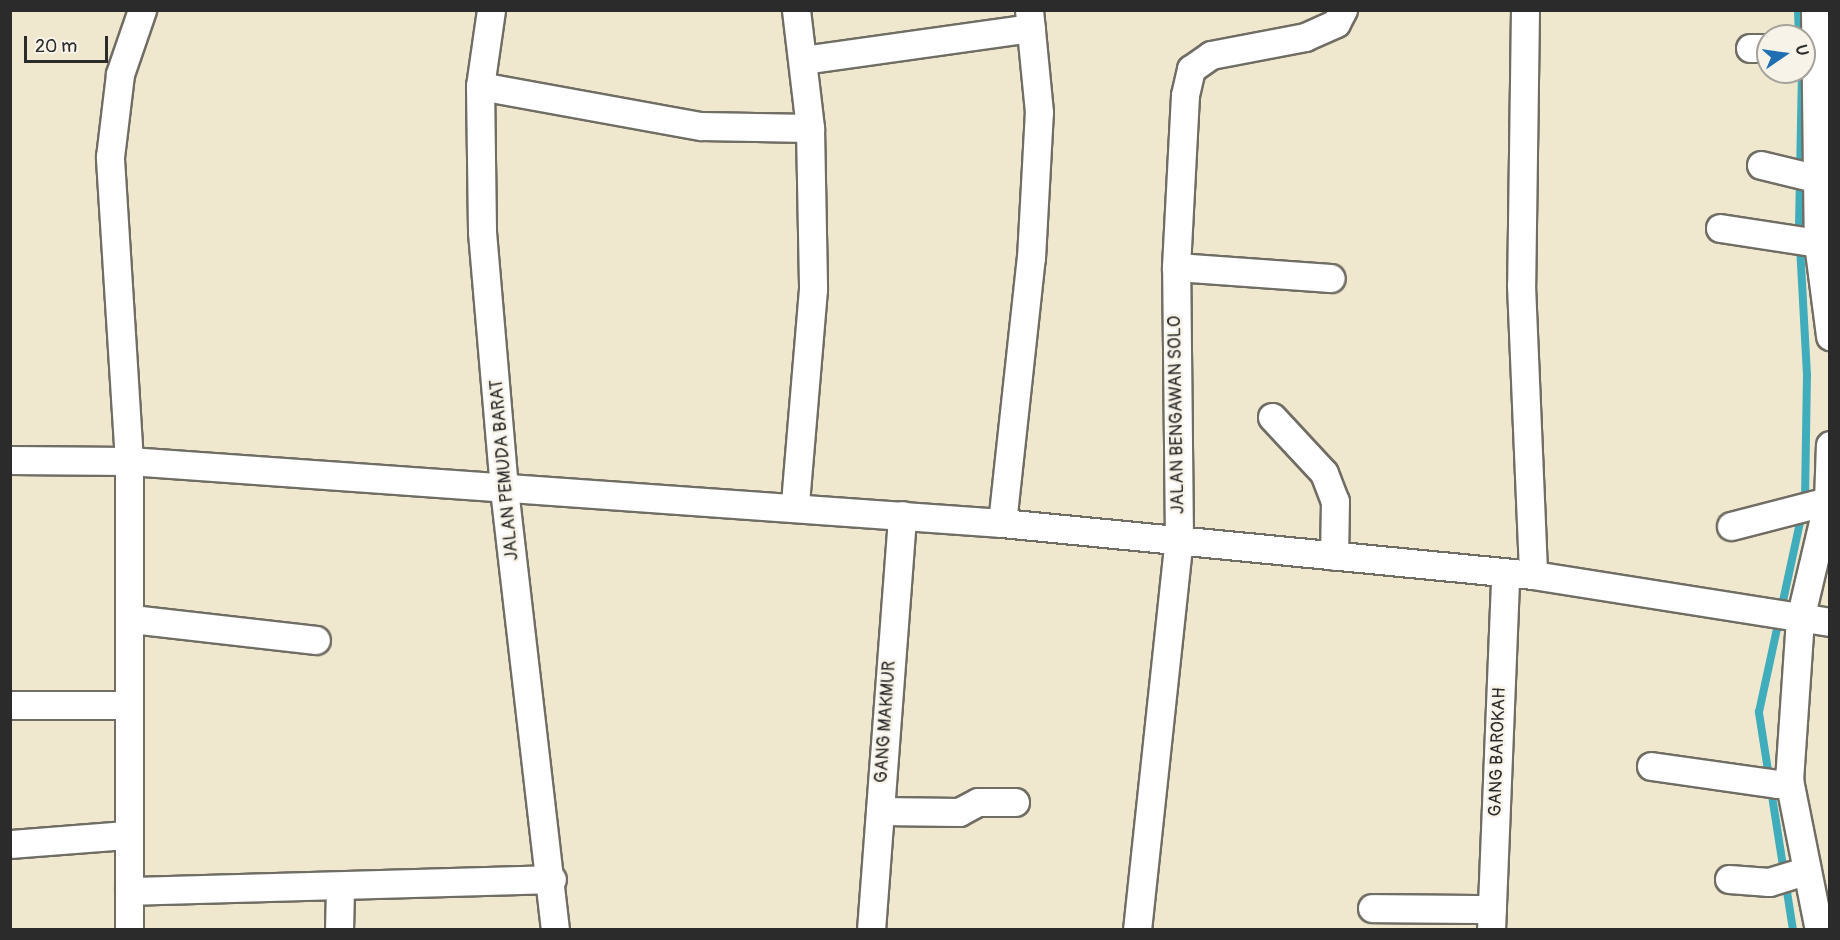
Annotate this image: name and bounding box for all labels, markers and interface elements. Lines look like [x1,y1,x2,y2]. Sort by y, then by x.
scale bar [27,24,111,62]
north arrow [1756,24,1816,84]
text: 20 m [35,35,77,58]
text: U [1791,43,1813,58]
street label: JALAN BENGAWAN SOLO [1164,316,1190,514]
street label: JALAN PEMUDA BARAT [486,379,524,561]
street label: GANG MAKMUR [871,660,901,784]
street label: GANG BAROKAH [1485,687,1511,817]

